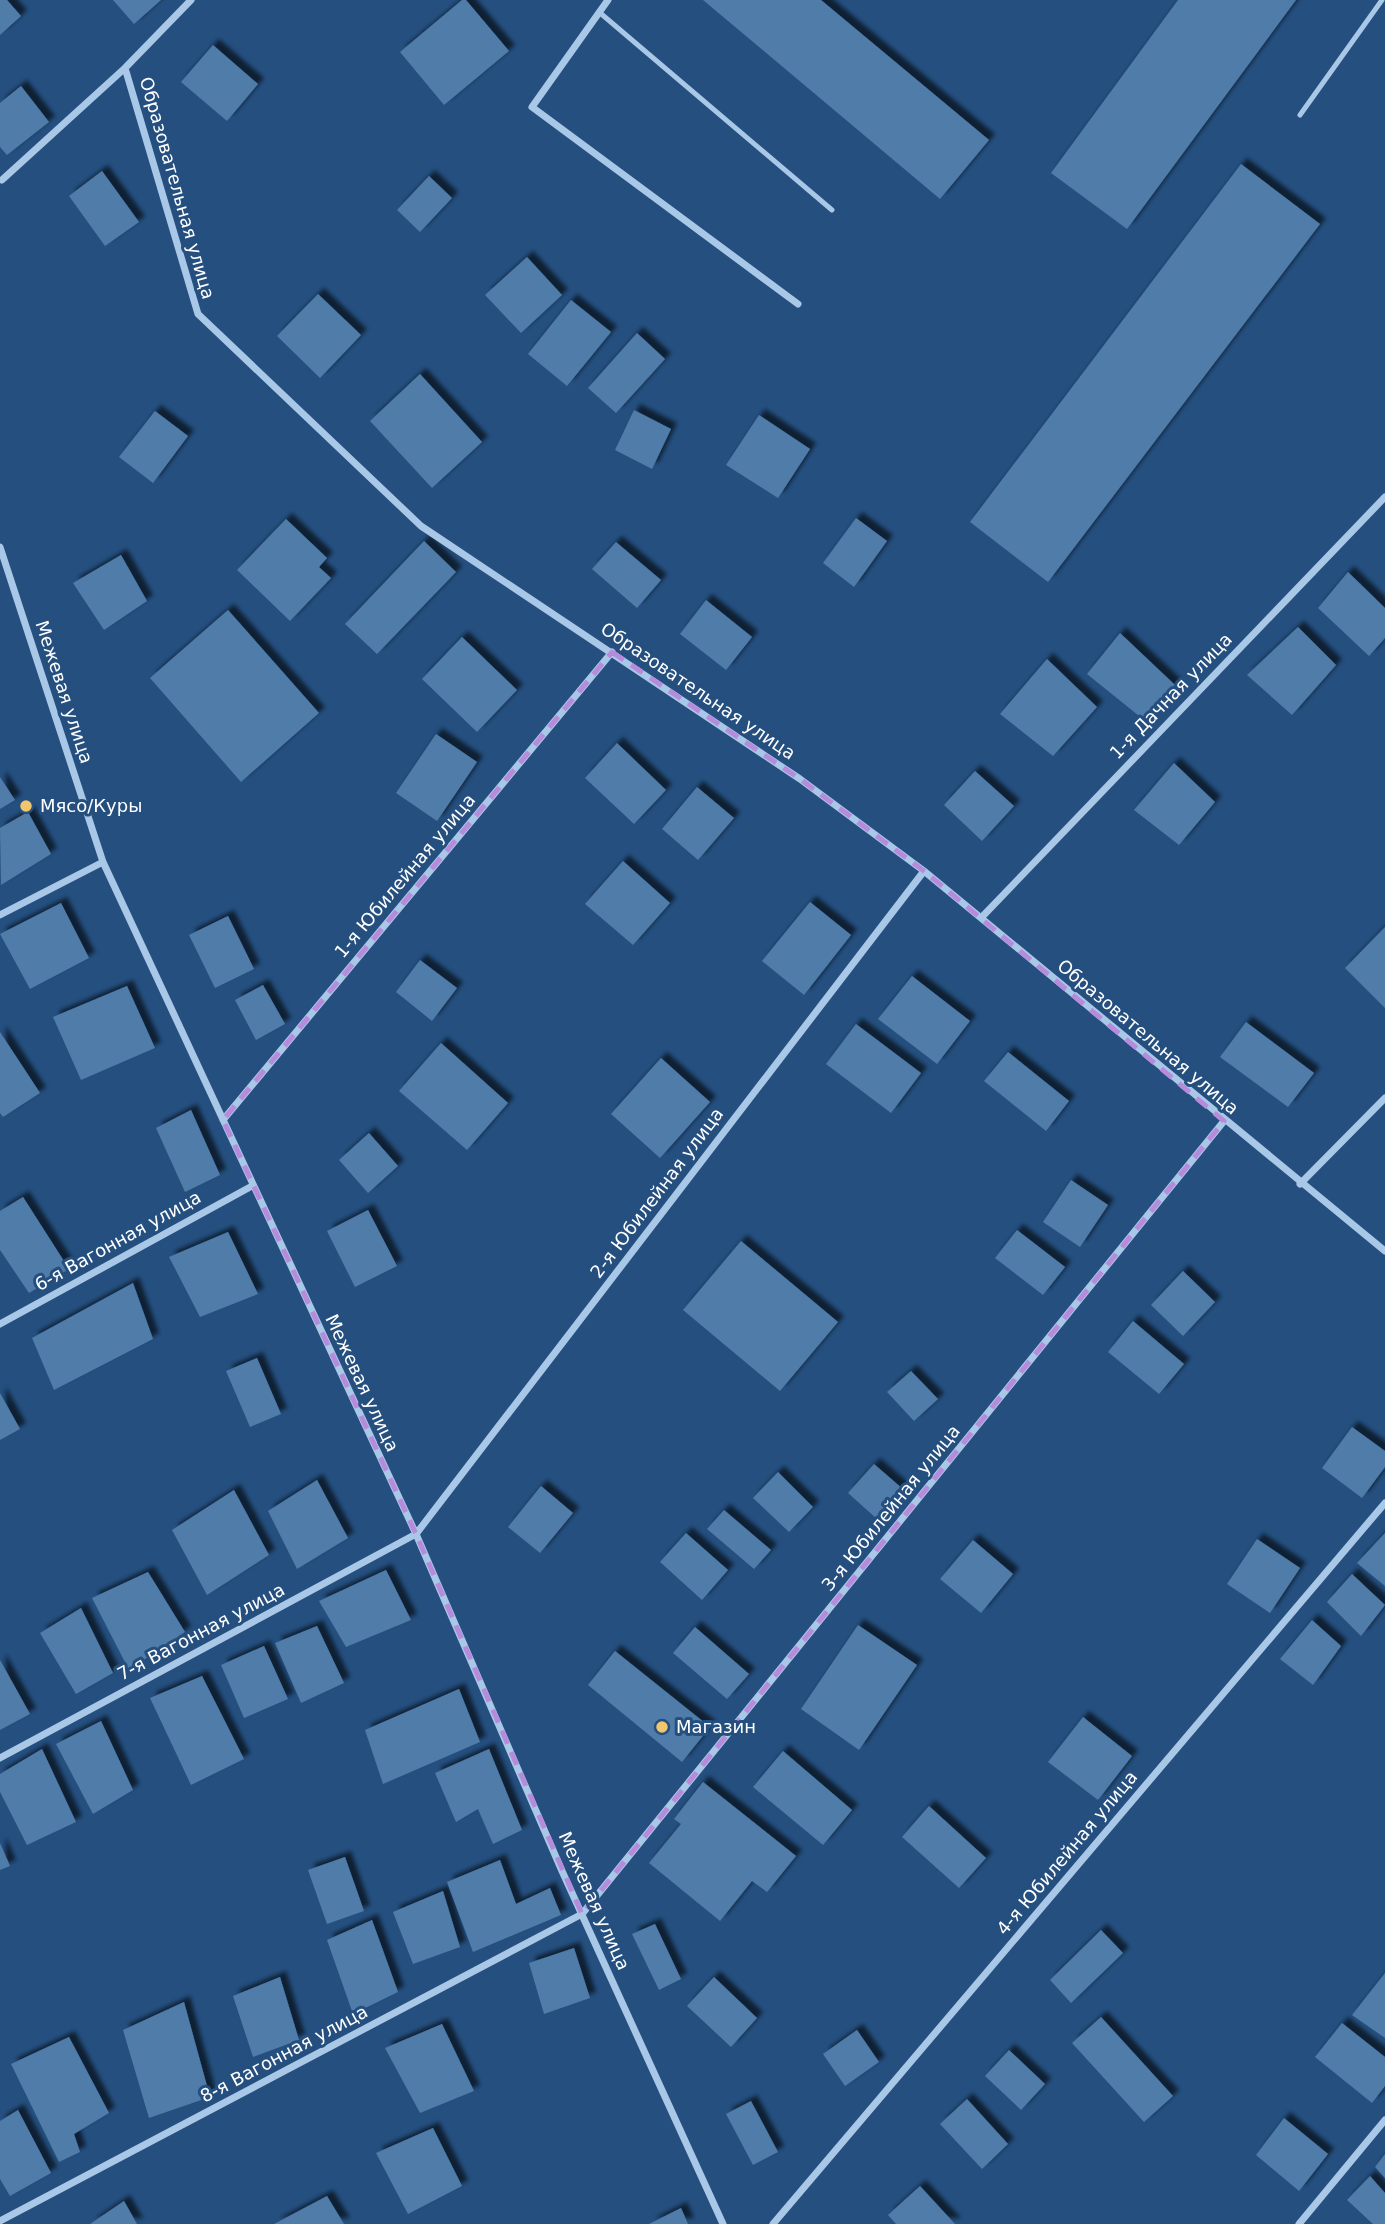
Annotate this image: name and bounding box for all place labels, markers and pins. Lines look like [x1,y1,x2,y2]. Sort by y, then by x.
place label: Мясо/Куры [40,795,142,816]
marker: Мясо/Куры [18,798,34,814]
place label: Магазин [676,1716,756,1737]
marker: Магазин [654,1719,670,1735]

